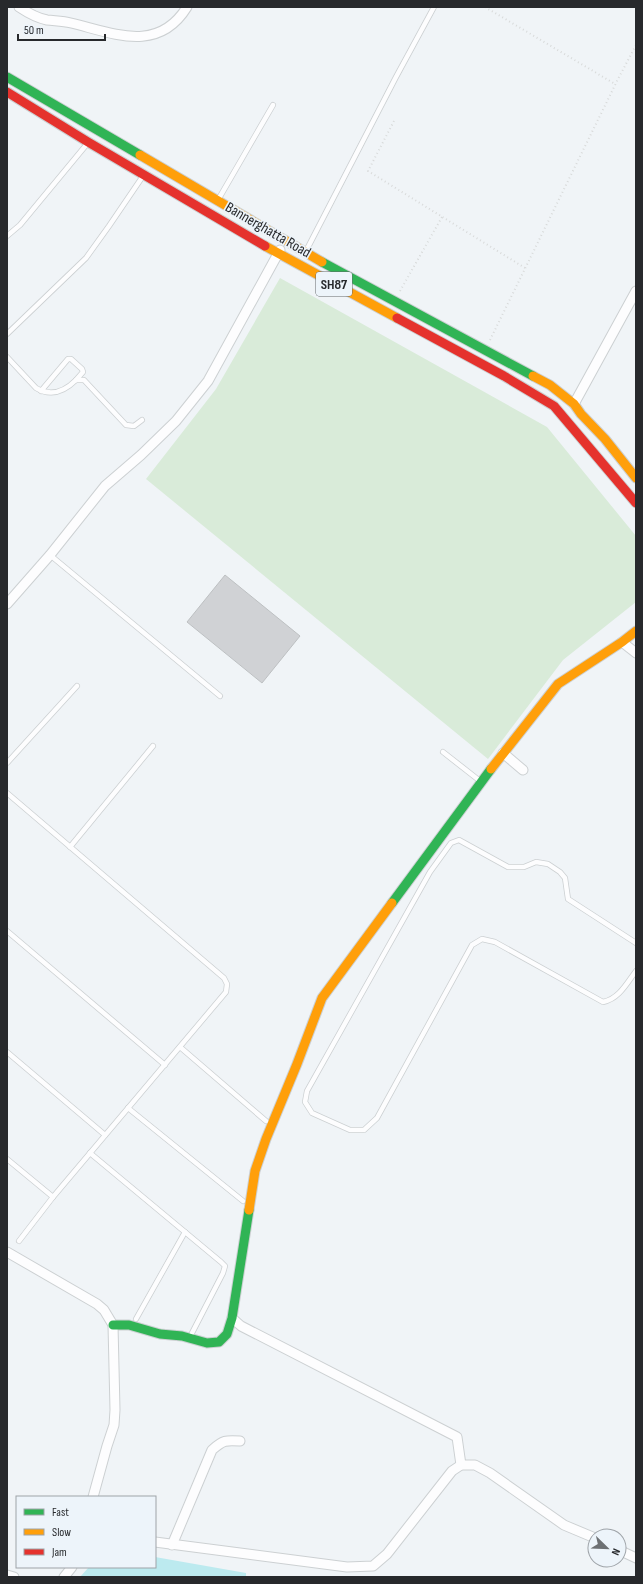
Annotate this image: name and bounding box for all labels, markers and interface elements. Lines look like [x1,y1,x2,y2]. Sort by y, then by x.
scale bar [18,16,105,42]
text: 50 m [24,23,44,38]
street label: Bannerghatta Road [222,198,314,262]
road number: SH87 [316,272,352,296]
legend [16,1496,156,1568]
text: Fast [52,1505,69,1520]
text: Slow [52,1525,71,1540]
north arrow [587,1528,627,1568]
text: Jam [51,1545,67,1560]
text: N [609,1546,623,1557]

